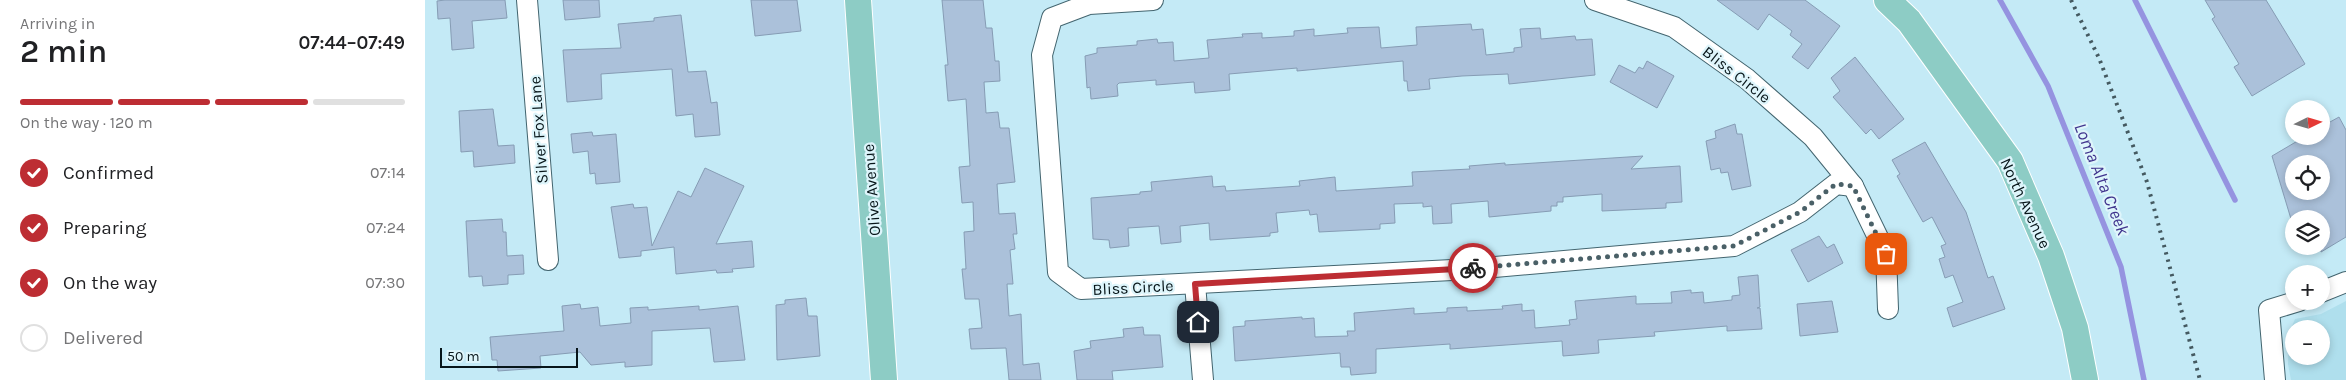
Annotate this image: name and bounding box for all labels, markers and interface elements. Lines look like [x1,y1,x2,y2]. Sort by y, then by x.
text: Arriving in [20,14,95,33]
text: 07:44–07:49 [298,32,405,54]
text: 2 min [20,33,107,70]
street label: Bliss Circle [1699,42,1775,107]
street label: Silver Fox Lane [525,76,552,184]
north arrow [2285,100,2330,145]
map controls [2285,100,2330,365]
text: On the way · 120 m [20,113,153,132]
water label: Loma Alta Creek [2069,120,2135,239]
street label: Olive Avenue [859,143,884,237]
street label: North Avenue [1996,155,2055,251]
button: locate [2285,155,2330,200]
icon: check [20,159,48,187]
text: Confirmed [63,162,154,184]
text: 07:14 [370,163,405,182]
button: layers [2285,210,2330,255]
icon: check [20,214,48,242]
text: Preparing [63,217,146,239]
text: 07:24 [366,218,405,237]
pin [1865,233,1907,275]
icon: bag [1872,240,1900,268]
courier [1448,243,1498,293]
icon: bike [1459,254,1487,282]
button: + [2285,265,2330,310]
icon: check [20,269,48,297]
text: On the way [63,272,157,294]
text: 07:30 [365,273,405,292]
street label: Bliss Circle [1092,276,1174,299]
pin [1177,301,1219,343]
icon: home [1184,308,1212,336]
button: − [2285,320,2330,365]
text: Delivered [63,327,143,349]
scale bar [440,345,577,368]
text: 50 m [447,348,480,365]

